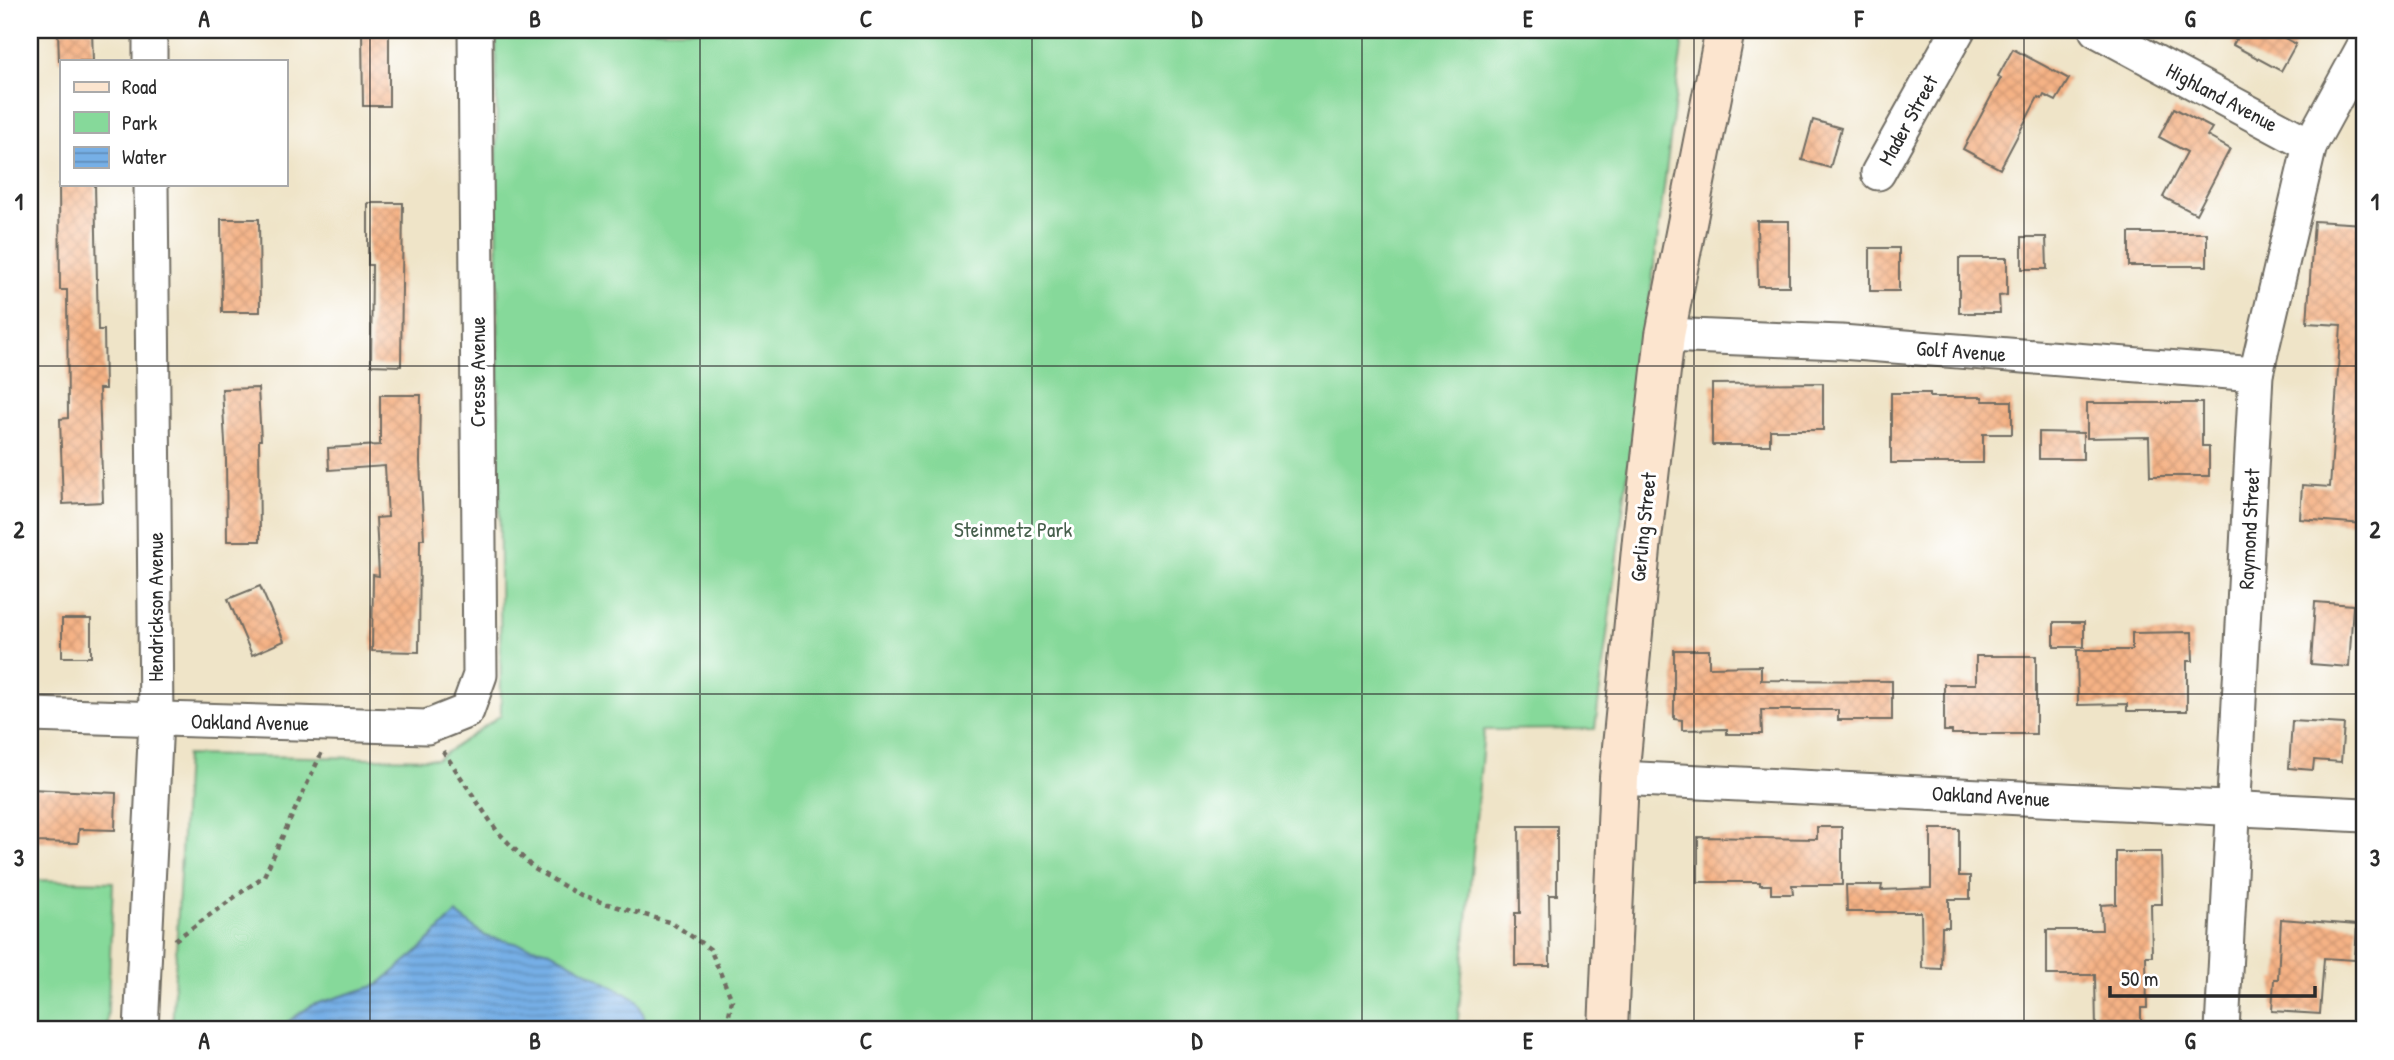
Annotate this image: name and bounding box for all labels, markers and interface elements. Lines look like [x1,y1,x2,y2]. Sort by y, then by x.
text: A [198,3,210,34]
text: B [529,3,541,34]
text: C [860,3,872,34]
text: D [1192,3,1204,34]
text: E [1523,3,1534,34]
text: F [1854,3,1865,34]
text: G [2184,3,2196,34]
street label: Highland Avenue [2161,55,2283,139]
legend [60,60,287,186]
street label: Mader Street [1871,69,1945,170]
text: Road [122,72,156,101]
text: Park [122,108,157,137]
text: Water [122,142,167,171]
text: 1 [15,186,23,217]
text: 1 [2371,186,2379,217]
street label: Cresse Avenue [463,317,492,427]
street label: Golf Avenue [1915,333,2007,369]
street label: Raymond Street [2231,467,2267,590]
street label: Gerling Street [1623,470,1663,583]
text: 2 [14,514,25,545]
text: 2 [2370,514,2381,545]
park label: Steinmetz Park [954,515,1072,544]
street label: Hendrickson Avenue [141,532,170,682]
street label: Oakland Avenue [191,706,309,738]
street label: Oakland Avenue [1931,778,2051,814]
text: 3 [14,842,24,873]
text: 3 [2370,842,2380,873]
scale bar [2110,955,2315,999]
text: 50 m [2121,964,2158,993]
text: A [198,1025,210,1056]
text: B [529,1025,541,1056]
text: C [860,1025,872,1056]
text: D [1192,1025,1204,1056]
text: E [1523,1025,1534,1056]
text: F [1854,1025,1865,1056]
text: G [2184,1025,2196,1056]

